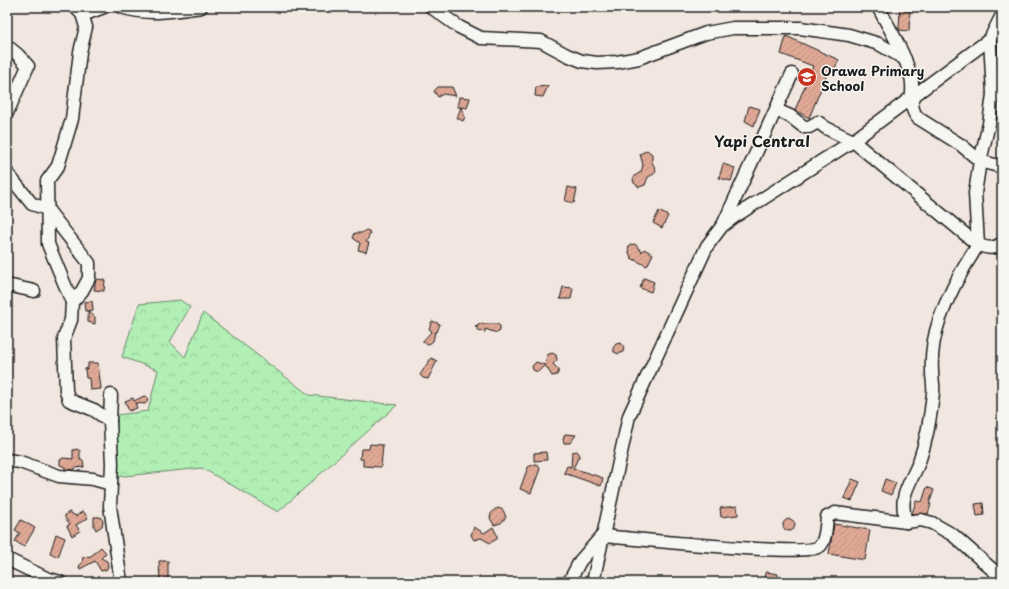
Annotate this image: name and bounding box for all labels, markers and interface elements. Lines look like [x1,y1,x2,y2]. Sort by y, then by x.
place label: Orawa Primary School [821,61,924,95]
school or university icon: Orawa Primary School [796,66,818,88]
district label: Yapi Central [714,129,810,152]

